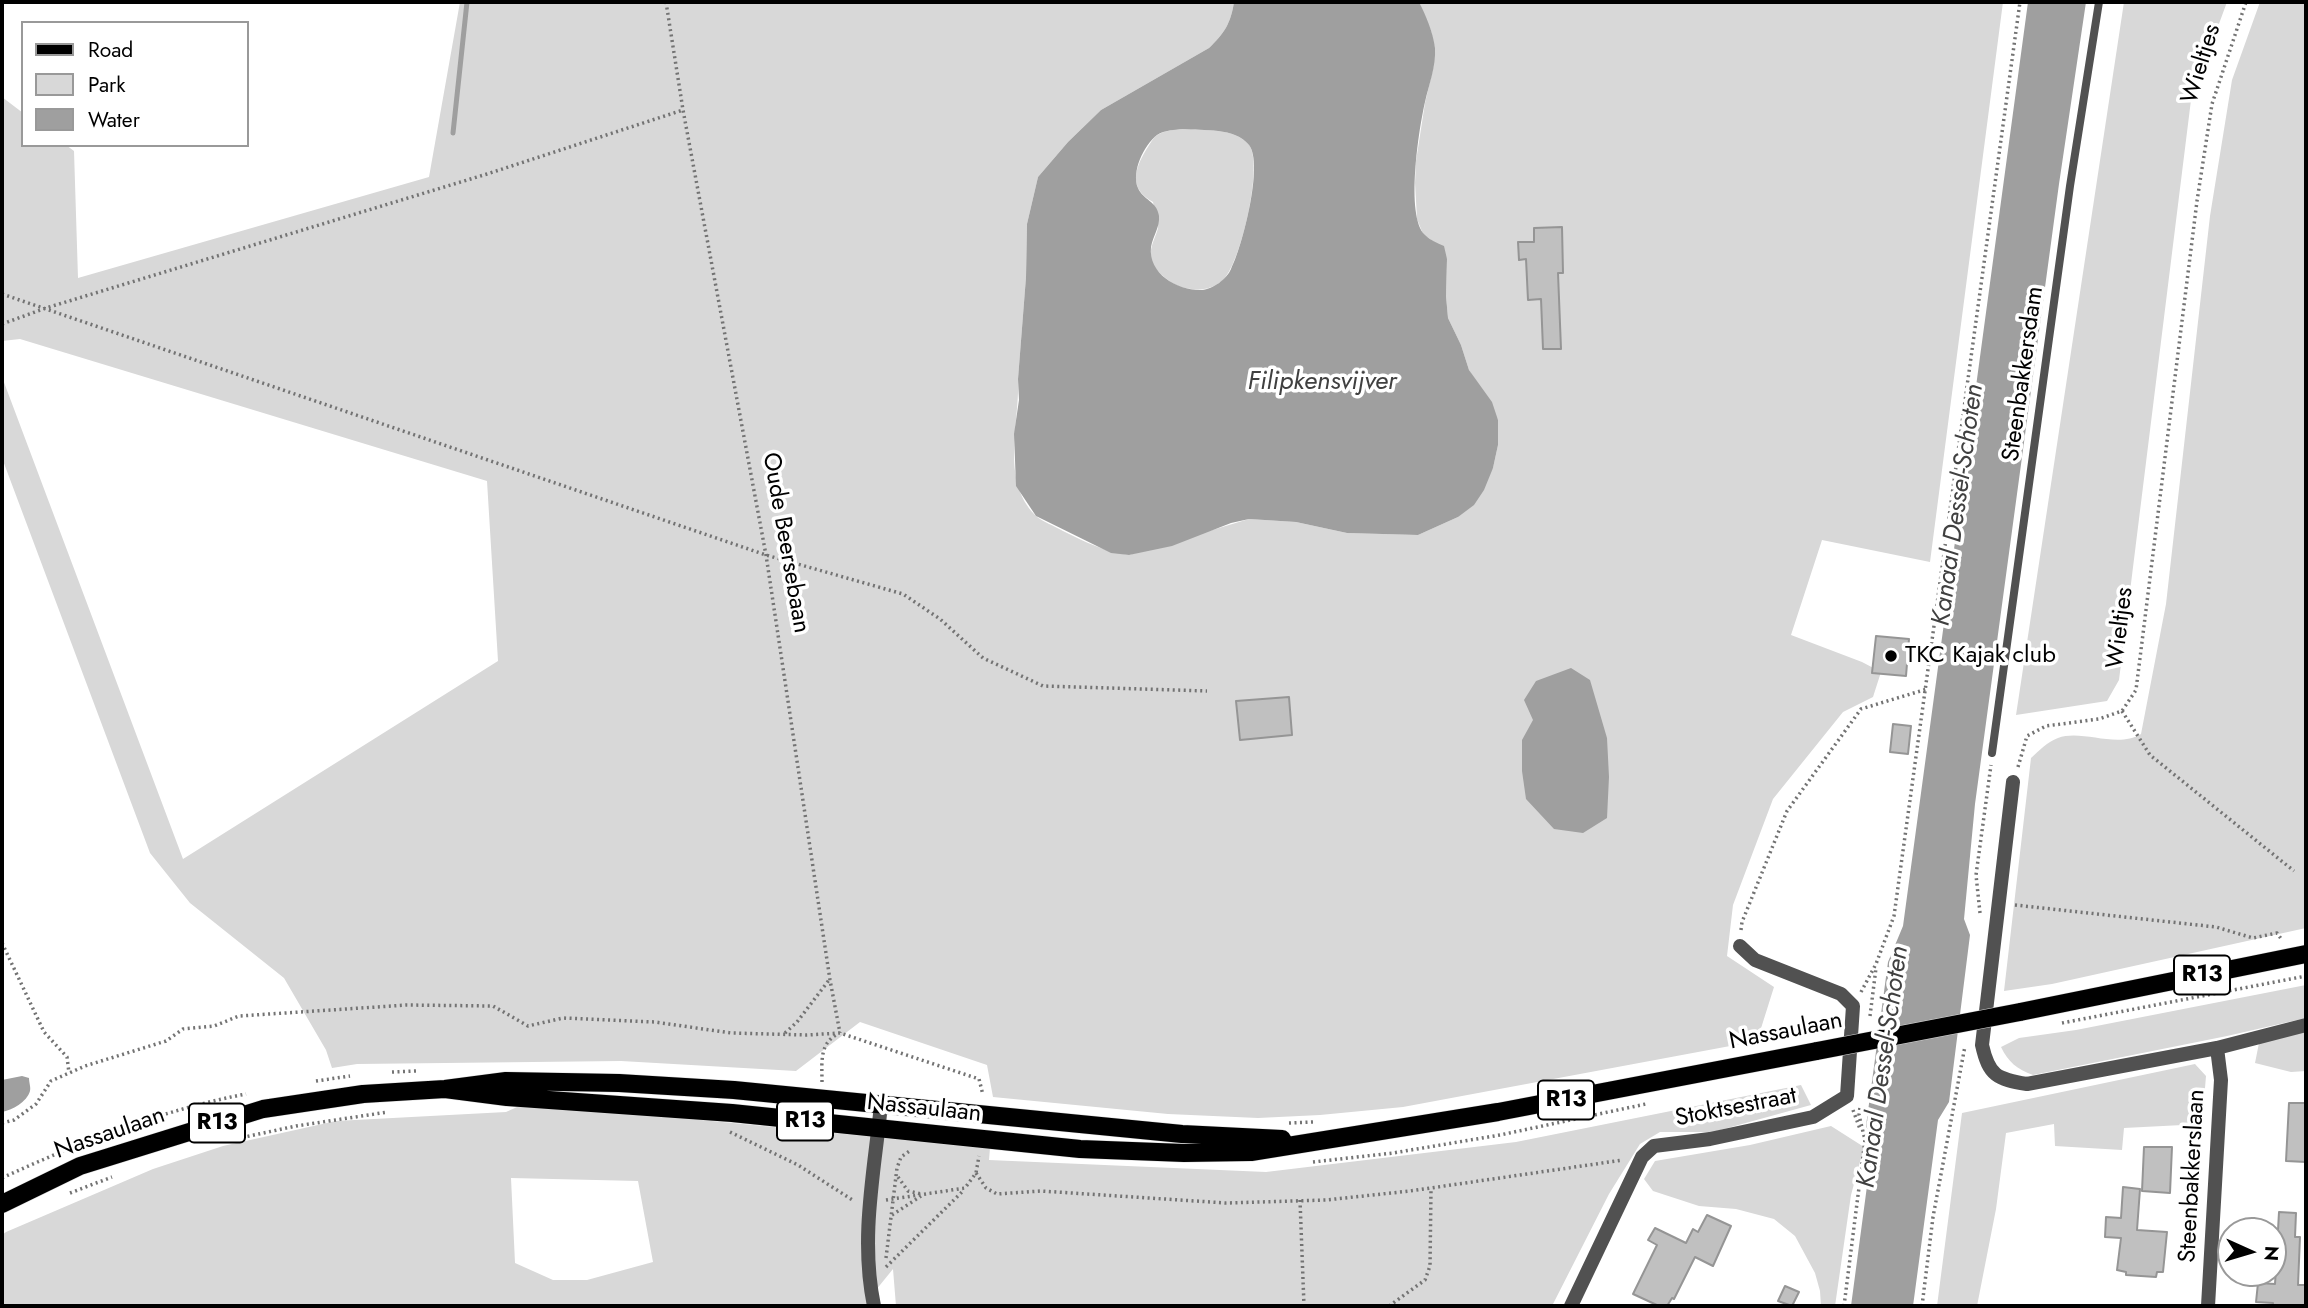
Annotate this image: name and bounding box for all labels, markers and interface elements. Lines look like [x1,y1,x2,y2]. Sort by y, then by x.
legend [21,21,248,147]
street label: Wieltjes [2176,21,2228,107]
text: Road [88,35,133,65]
text: Park [88,70,125,100]
text: Water [88,105,140,135]
street label: Steenbakkersdam [1997,285,2051,463]
water label: Filipkensvijver [1247,367,1397,399]
water label: Kanaal Dessel-Schoten [1927,382,1991,628]
street label: Oude Beersebaan [755,451,815,635]
street label: Wieltjes [2102,586,2140,670]
place label: TKC Kajak club [1905,642,2056,670]
marker: TKC Kajak club [1883,648,1899,664]
water label: Kanaal Dessel-Schoten [1852,944,1916,1190]
road number: R13 [2174,956,2230,994]
street label: Nassaulaan [1727,1007,1845,1057]
road number: R13 [1538,1080,1594,1120]
street label: Stoktsestraat [1673,1082,1799,1134]
street label: Nassaulaan [865,1089,983,1129]
street label: Steenbakkerslaan [2174,1089,2212,1263]
street label: Nassaulaan [51,1102,169,1166]
road number: R13 [777,1102,833,1140]
road number: R13 [189,1104,245,1142]
north arrow [2217,1217,2287,1287]
text: N [2257,1245,2285,1262]

